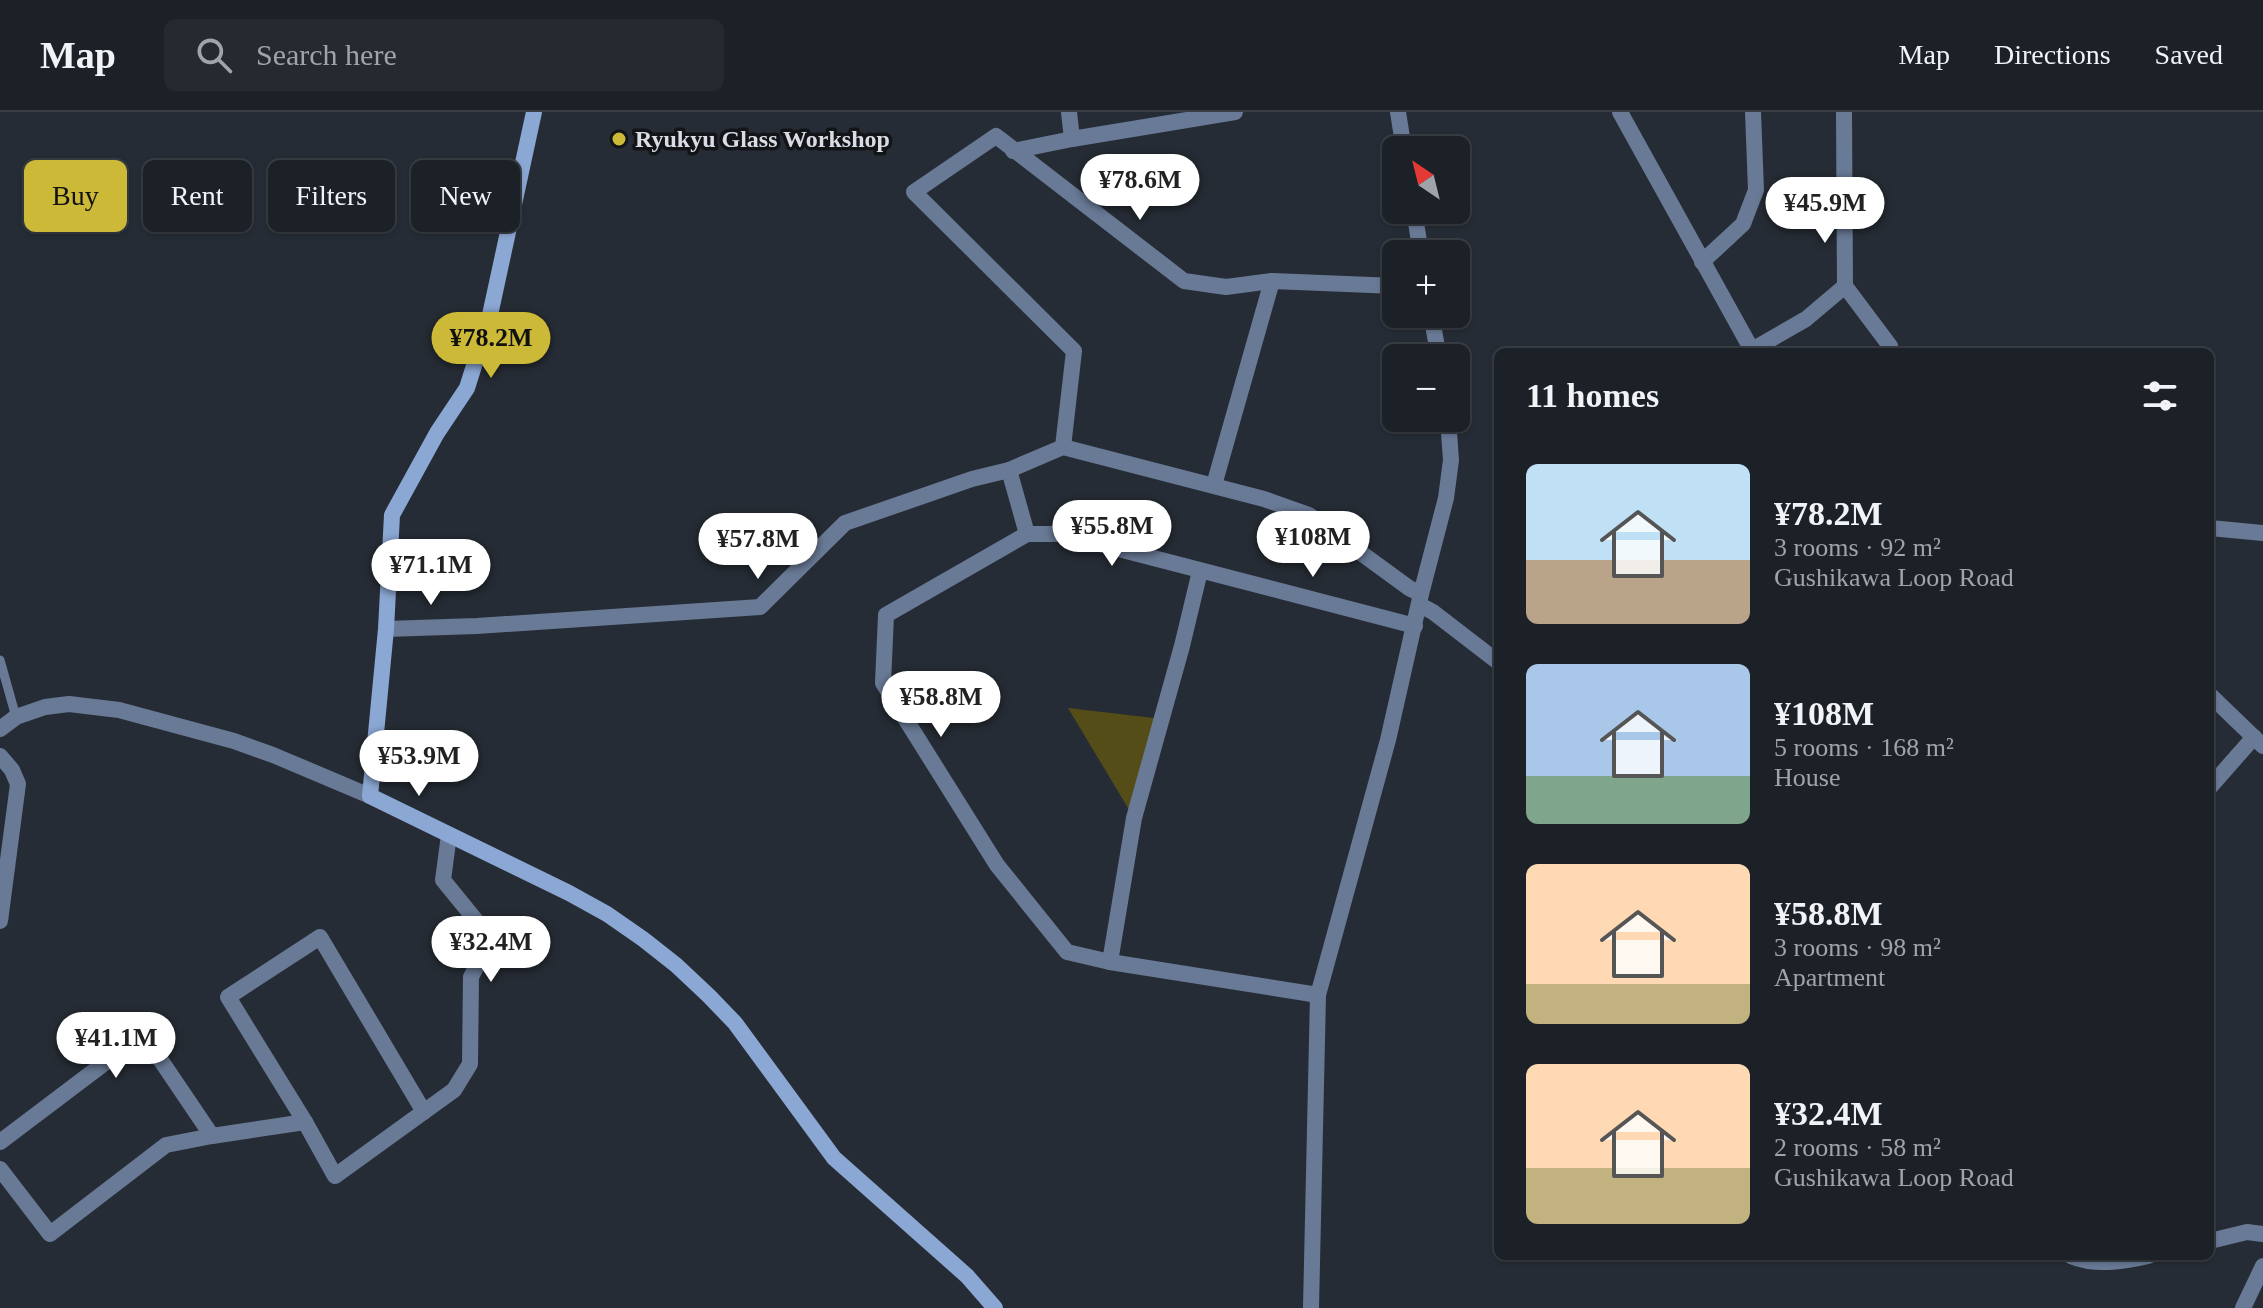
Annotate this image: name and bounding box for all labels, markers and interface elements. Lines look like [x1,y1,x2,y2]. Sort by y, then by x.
search box [164,19,724,91]
icon: search [192,33,236,77]
text: Map [40,34,116,76]
text: Search here [256,38,397,71]
text: Map [1899,39,1950,70]
text: Directions [1994,39,2111,70]
text: Saved [2155,39,2223,70]
place label: Ryukyu Glass Workshop [635,126,890,152]
marker: Ryukyu Glass Workshop [610,130,628,148]
north arrow [1382,136,1470,224]
map controls [1382,136,1470,432]
pin: ¥78.6M [1075,154,1205,222]
chip: Buy [24,160,127,232]
chip: Rent [143,160,252,232]
chip: Filters [268,160,395,232]
chip: New [411,160,520,232]
text: ¥78.6M [1098,165,1182,194]
pin: ¥45.9M [1760,177,1890,245]
text: ¥45.9M [1783,188,1867,217]
button: + [1382,240,1470,328]
pin: ¥78.2M [426,312,556,380]
text: ¥78.2M [449,323,533,352]
button: − [1382,344,1470,432]
icon: filters [2138,374,2182,418]
text: 11 homes [1526,377,1659,414]
text: ¥78.2M [1774,495,1883,532]
icon: home [1590,496,1686,592]
pin: ¥55.8M [1047,500,1177,568]
text: ¥55.8M [1070,511,1154,540]
pin: ¥108M [1257,511,1369,579]
pin: ¥57.8M [693,513,823,581]
text: ¥108M [1275,522,1351,551]
text: ¥57.8M [716,524,800,553]
text: 3 rooms · 92 m² [1774,533,1941,562]
pin: ¥71.1M [366,539,496,607]
text: ¥71.1M [389,550,473,579]
text: Gushikawa Loop Road [1774,563,2014,592]
pin: ¥58.8M [876,671,1006,739]
text: ¥58.8M [899,682,983,711]
text: ¥108M [1774,695,1874,732]
icon: home [1590,696,1686,792]
pin: ¥53.9M [354,730,484,798]
text: 5 rooms · 168 m² [1774,733,1954,762]
text: ¥53.9M [377,741,461,770]
text: House [1774,763,1840,792]
text: ¥58.8M [1774,895,1883,932]
icon: home [1590,896,1686,992]
pin: ¥32.4M [426,916,556,984]
text: ¥32.4M [449,927,533,956]
text: 3 rooms · 98 m² [1774,933,1941,962]
text: Apartment [1774,963,1885,992]
pin: ¥41.1M [51,1012,181,1080]
text: ¥41.1M [74,1023,158,1052]
text: ¥32.4M [1774,1095,1883,1132]
icon: home [1590,1096,1686,1192]
text: 2 rooms · 58 m² [1774,1133,1941,1162]
text: Gushikawa Loop Road [1774,1163,2014,1192]

